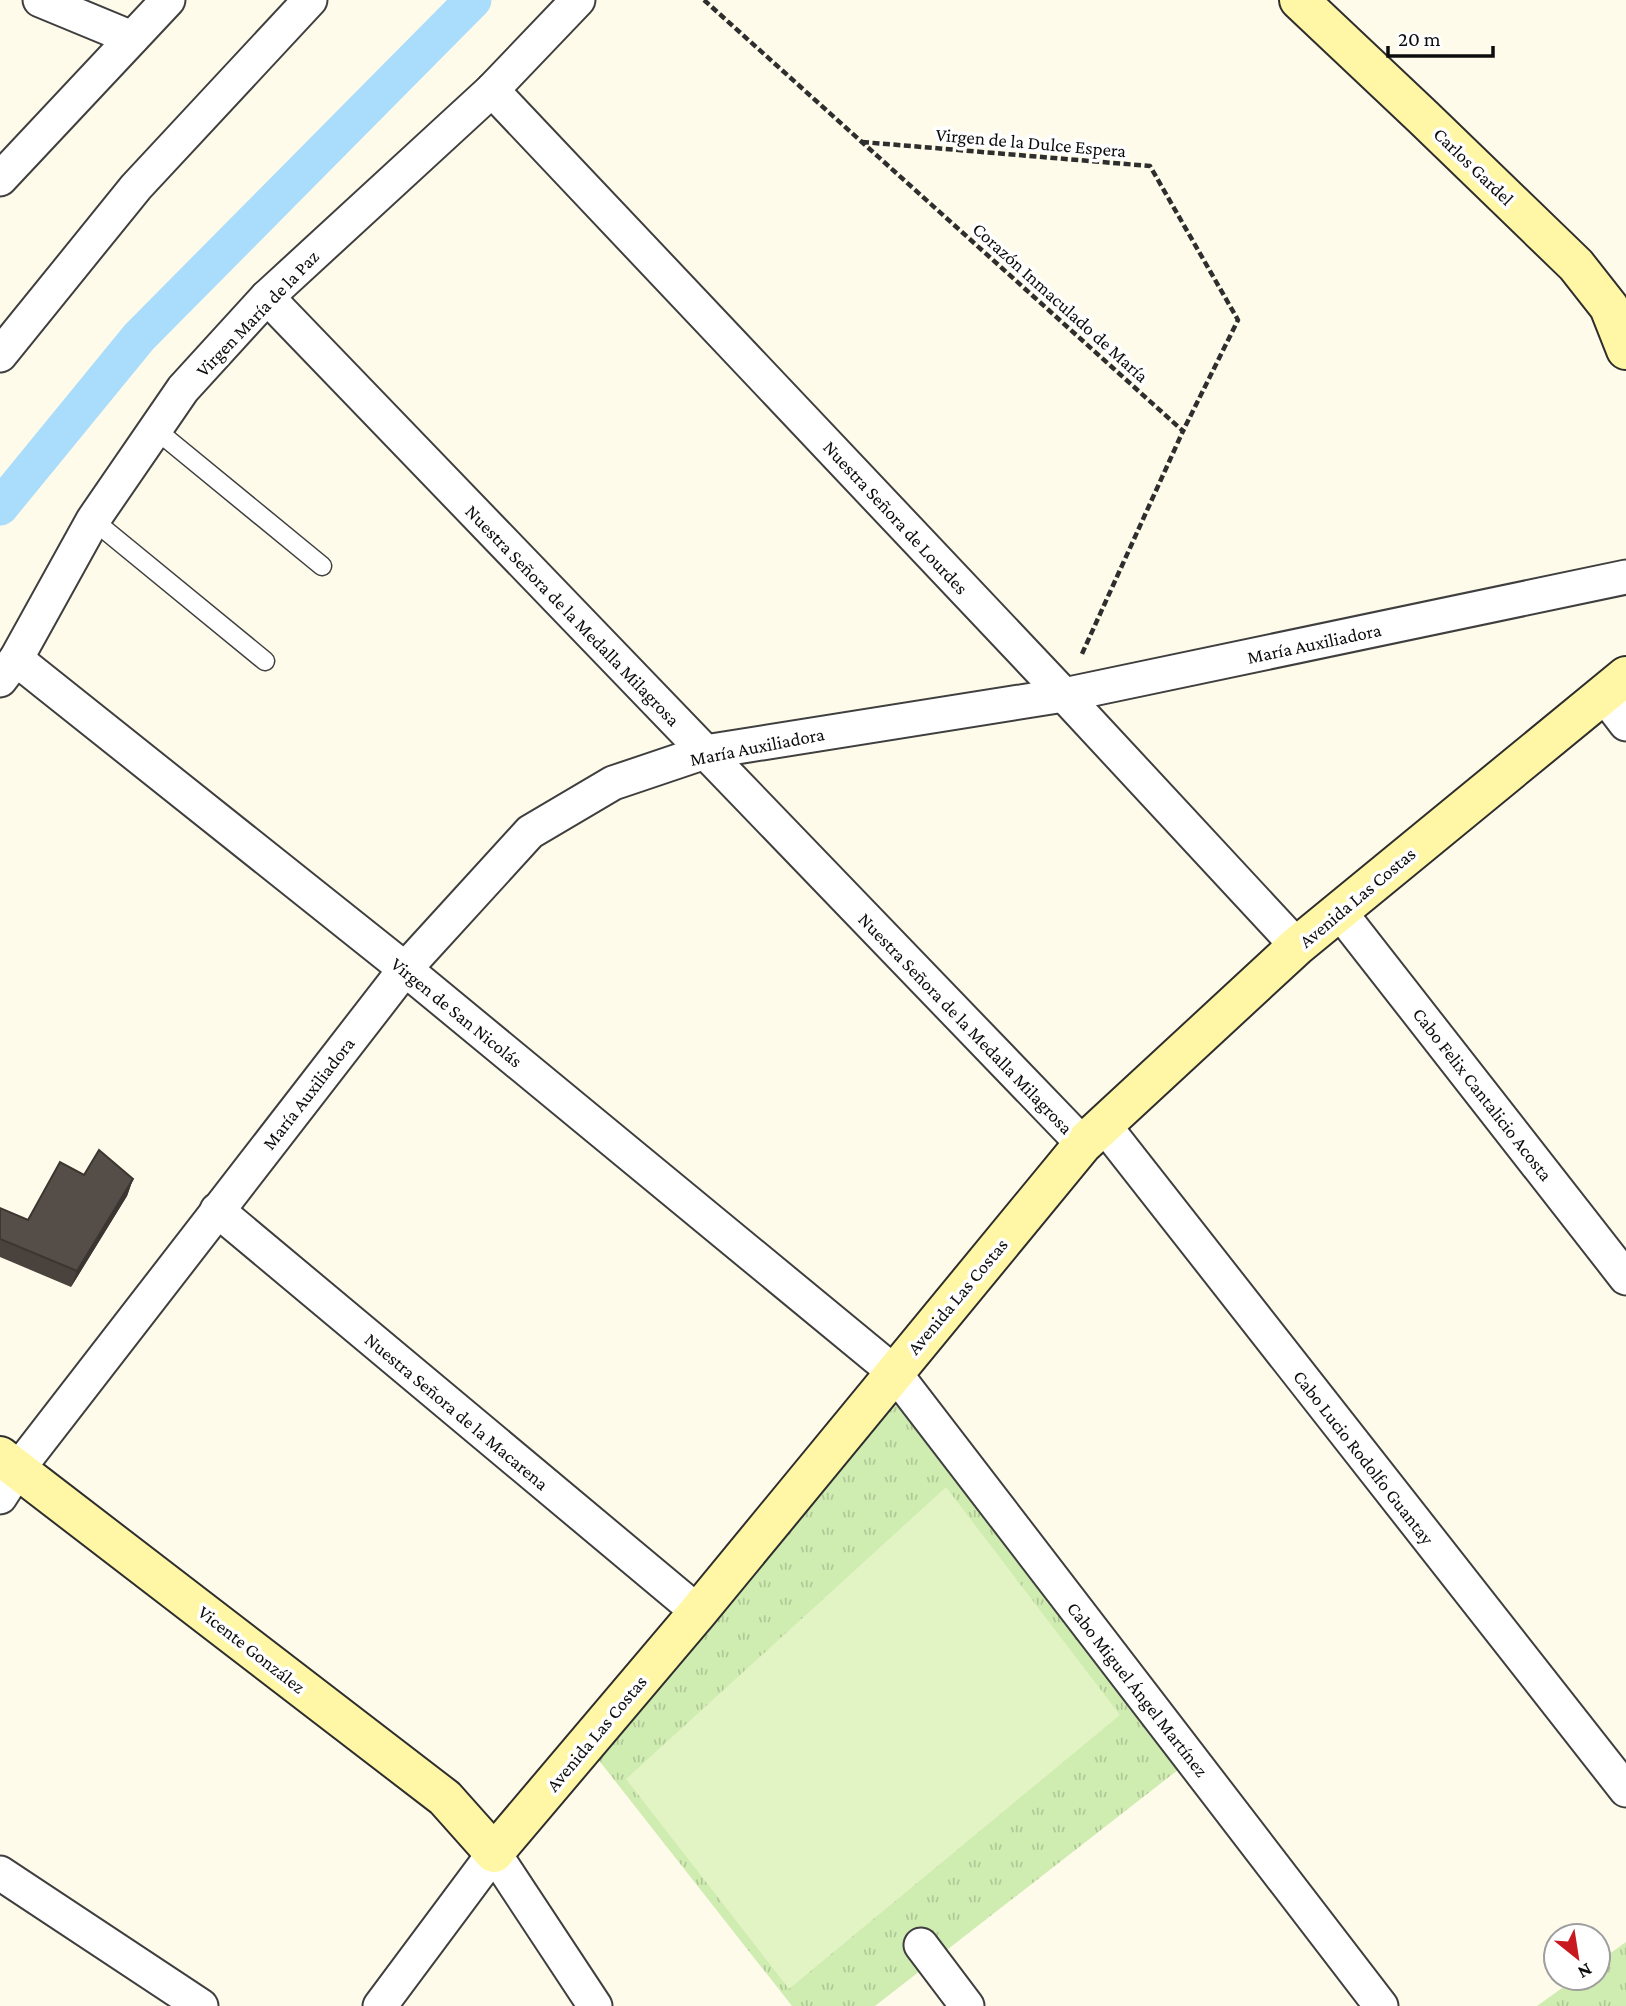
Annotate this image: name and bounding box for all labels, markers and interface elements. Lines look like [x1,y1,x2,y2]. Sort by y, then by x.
scale bar [1388,14,1493,58]
text: 20 m [1398,27,1441,51]
street label: Carlos Gardel [1429,123,1518,210]
street label: Virgen de la Dulce Espera [935,124,1127,161]
street label: Corazón Inmaculado de María [969,218,1153,387]
street label: Virgen María de la Paz [192,246,323,381]
street label: Nuestra Señora de Lourdes [819,436,972,598]
street label: Nuestra Señora de la Medalla Milagrosa [461,500,684,730]
street label: María Auxiliadora [1245,619,1383,668]
street label: María Auxiliadora [688,723,826,770]
street label: Avenida Las Costas [1295,843,1419,952]
street label: Nuestra Señora de la Medalla Milagrosa [854,908,1077,1138]
street label: Virgen de San Nicolás [387,953,526,1072]
street label: Cabo Felix Cantalicio Acosta [1409,1004,1557,1185]
street label: María Auxiliadora [258,1033,359,1154]
street label: Avenida Las Costas [903,1234,1012,1358]
street label: Nuestra Señora de la Macarena [361,1328,553,1495]
street label: Cabo Lucio Rodolfo Guantay [1289,1366,1438,1549]
street label: Cabo Miguel Ángel Martínez [1063,1598,1212,1781]
street label: Vicente González [194,1601,309,1698]
street label: Avenida Las Costas [542,1671,651,1795]
north arrow [1542,1922,1612,1992]
text: N [1574,1959,1596,1984]

